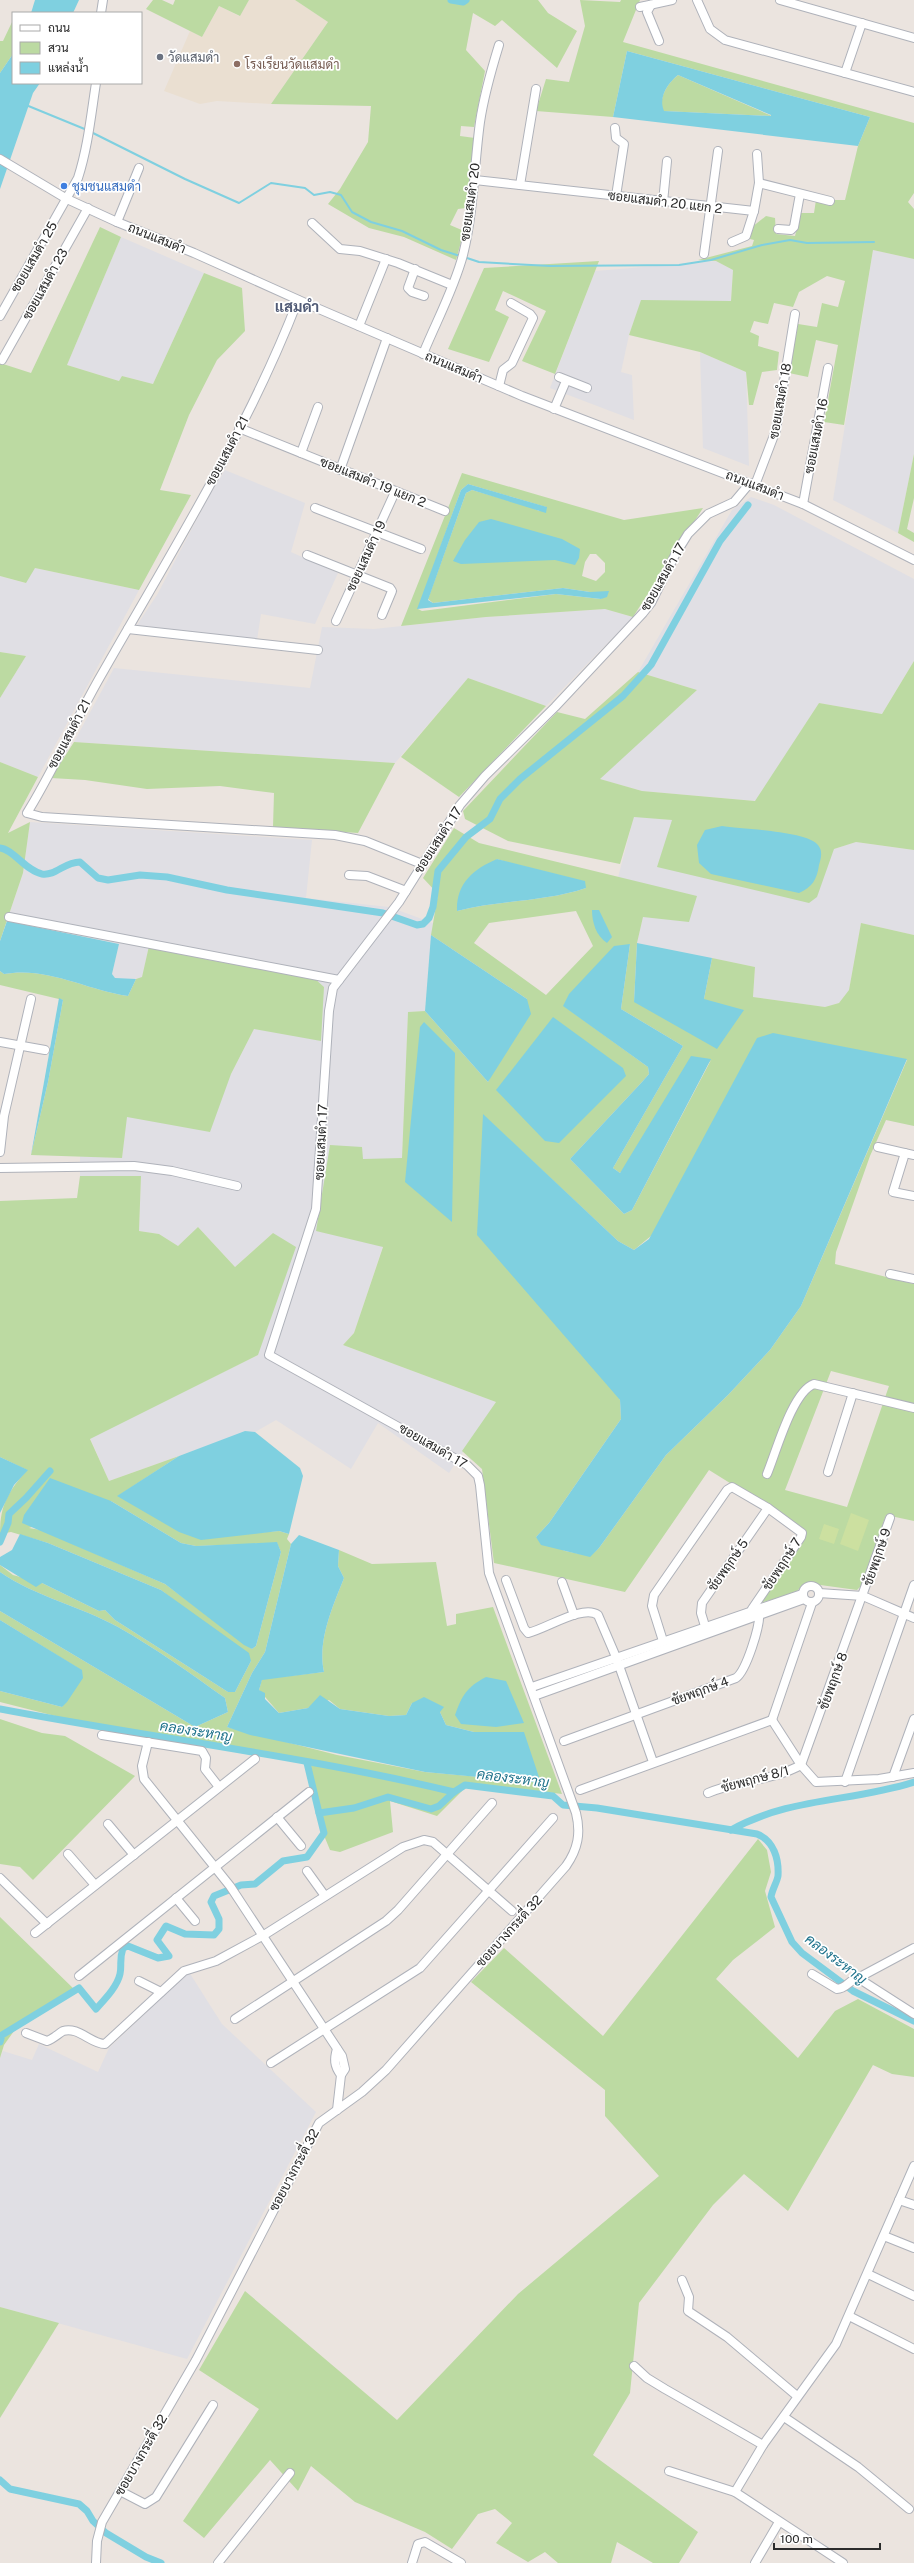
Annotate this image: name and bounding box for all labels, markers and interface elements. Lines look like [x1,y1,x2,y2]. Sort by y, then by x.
legend [12,12,142,84]
text: ถนน [48,21,71,35]
text: สวน [48,41,69,55]
place label: วัดแสมดำ [168,50,219,65]
marker: วัดแสมดำ [155,52,165,62]
place label: โรงเรียนวัดแสมดำ [244,55,340,72]
text: แหล่งน้ำ [48,57,88,75]
marker: โรงเรียนวัดแสมดำ [232,59,242,69]
street label: ซอยแสมดำ 20 [457,162,483,242]
place label: ชุมชนแสมดำ [72,179,141,196]
marker: ชุมชนแสมดำ [59,181,69,191]
street label: ซอยแสมดำ 20 แยก 2 [607,188,723,217]
street label: ซอยแสมดำ 25 [8,219,60,295]
street label: ถนนแสมดำ [126,220,188,256]
street label: ซอยแสมดำ 23 [19,246,71,322]
district label: แสมดำ [275,298,319,315]
street label: ถนนแสมดำ [423,348,485,386]
street label: ซอยแสมดำ 18 [766,362,794,440]
street label: ซอยแสมดำ 16 [801,397,831,475]
street label: ซอยแสมดำ 21 [202,414,252,488]
street label: ซอยแสมดำ 19 แยก 2 [318,454,429,510]
street label: ถนนแสมดำ [724,467,786,503]
street label: ซอยแสมดำ 19 [343,518,389,594]
street label: ซอยแสมดำ 17 [637,540,689,614]
street label: ซอยแสมดำ 21 [44,697,94,771]
street label: ซอยแสมดำ 17 [411,804,465,876]
street label: ซอยแสมดำ 17 [312,1103,330,1181]
street label: ซอยแสมดำ 17 [396,1420,470,1472]
street label: ชัยพฤกษ์ 9 [858,1526,895,1588]
street label: ชัยพฤกษ์ 7 [758,1534,805,1594]
street label: ชัยพฤกษ์ 5 [703,1535,752,1594]
street label: ชัยพฤกษ์ 8 [814,1650,851,1712]
street label: ชัยพฤกษ์ 4 [669,1672,731,1709]
water label: คลองระหาญ [159,1717,234,1746]
street label: ชัยพฤกษ์ 8/1 [719,1761,791,1796]
water label: คลองระหาญ [476,1766,550,1791]
street label: ซอยบางกระดี่ 32 [469,1889,545,1970]
water label: คลองระหาญ [802,1931,870,1988]
street label: ซอยบางกระดี่ 32 [262,2124,322,2214]
street label: ซอยบางกระดี่ 32 [107,2409,170,2498]
scale bar [774,2525,880,2551]
text: 100 m [780,2532,813,2546]

